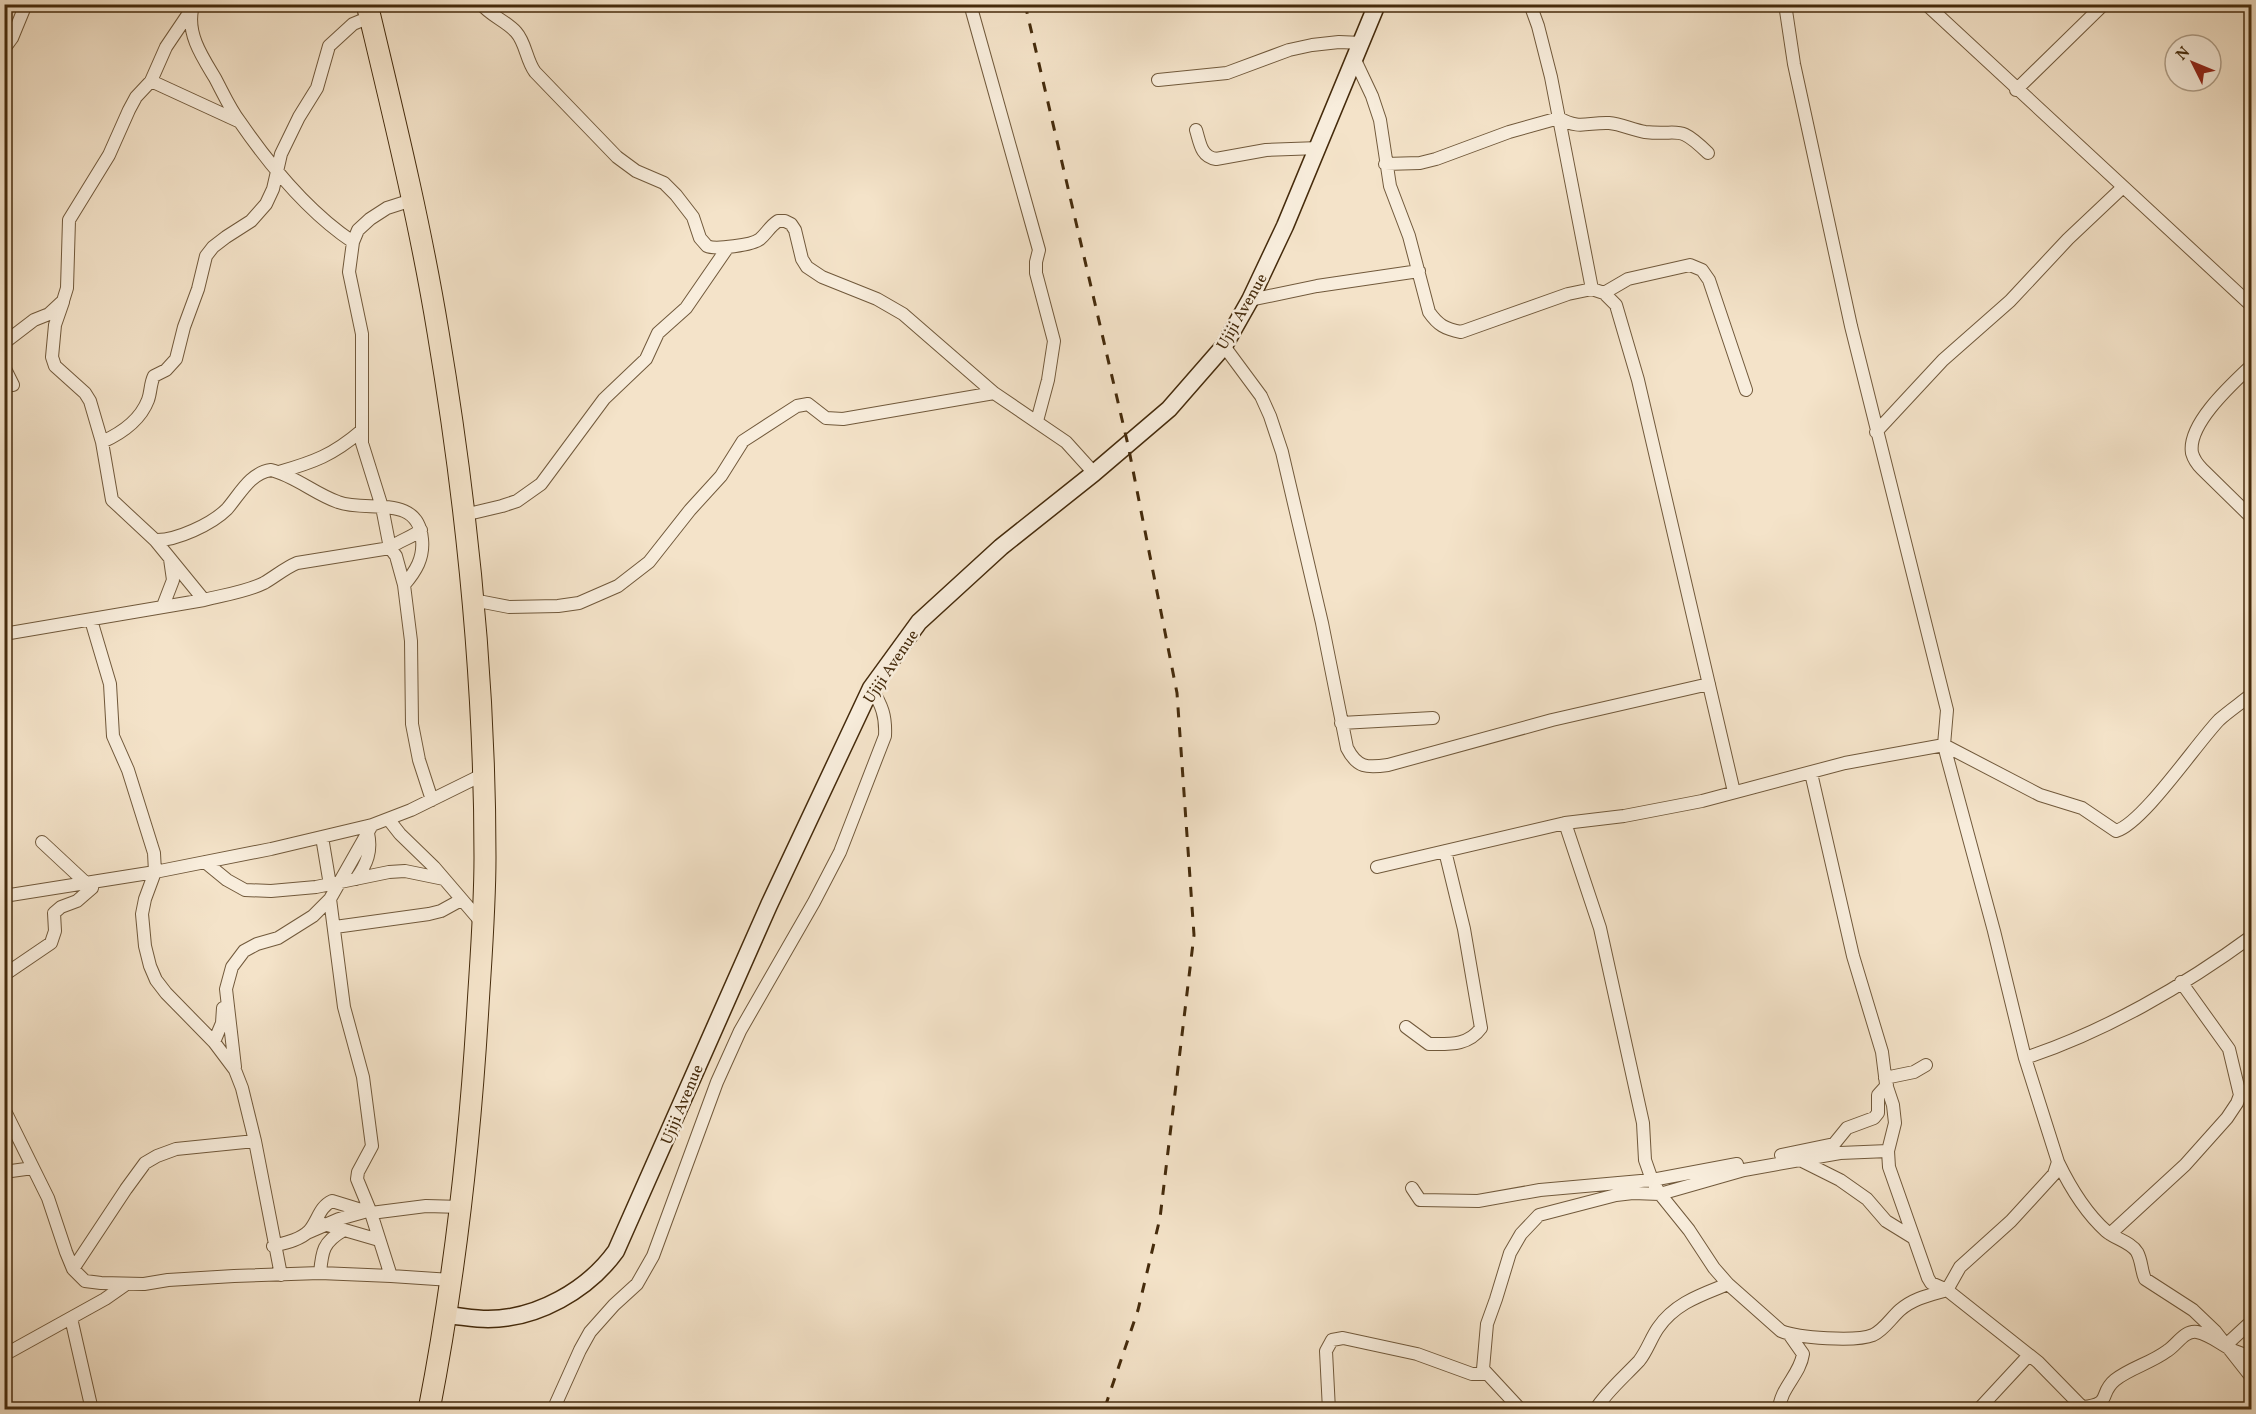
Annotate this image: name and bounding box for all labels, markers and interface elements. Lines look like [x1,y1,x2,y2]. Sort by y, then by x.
north arrow [2163,33,2223,93]
text: N [2171,42,2196,66]
street label: Ujiji Avenue [1212,270,1273,354]
street label: Ujiji Avenue [859,626,925,708]
street label: Ujiji Avenue [656,1061,710,1148]

